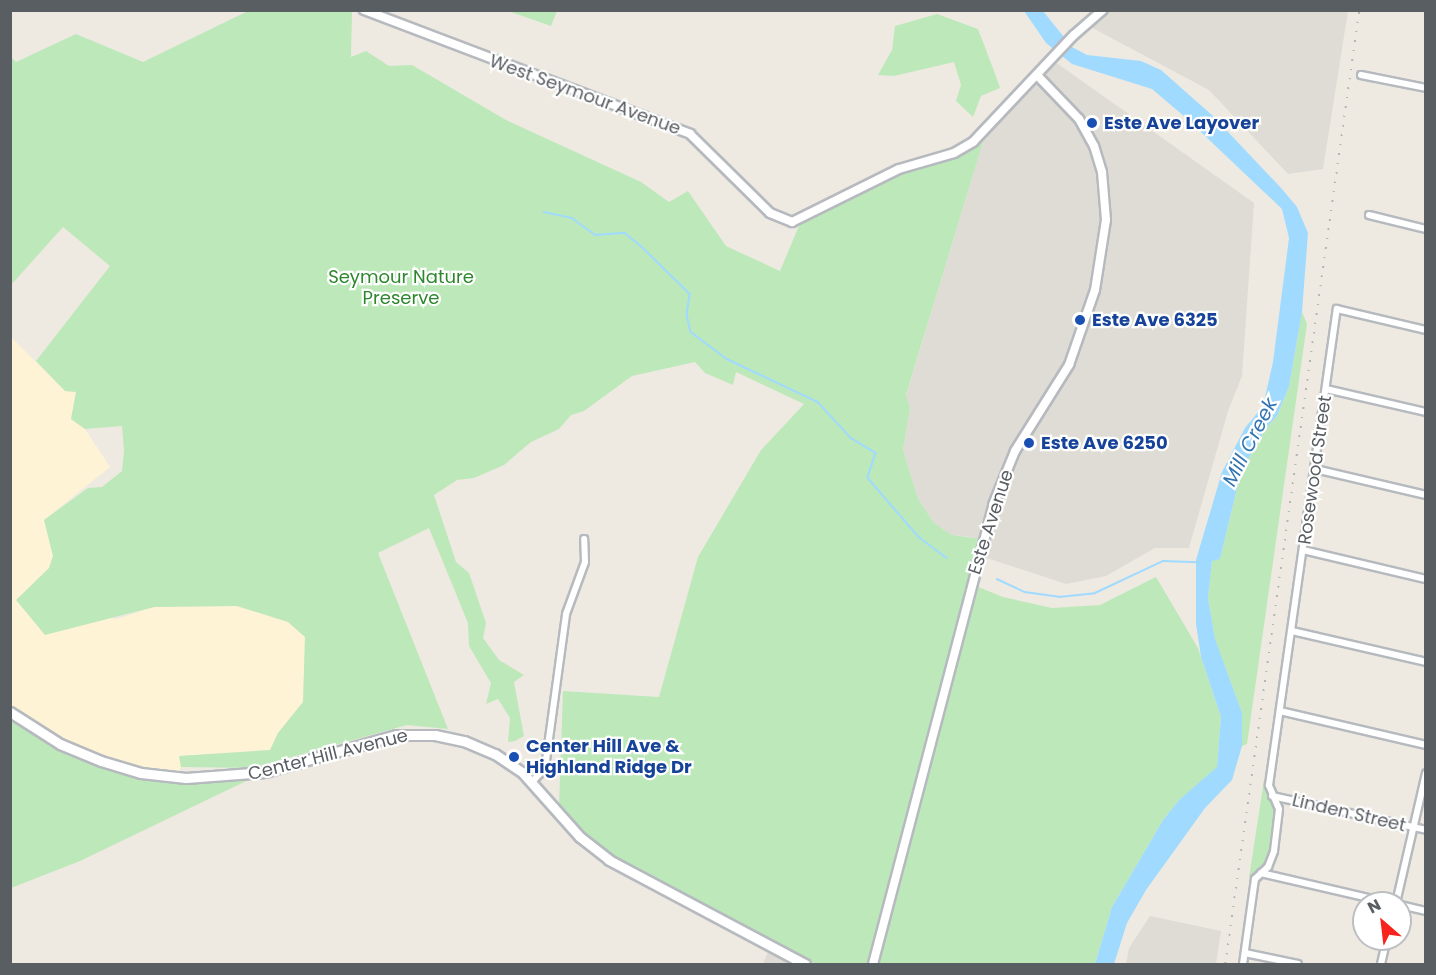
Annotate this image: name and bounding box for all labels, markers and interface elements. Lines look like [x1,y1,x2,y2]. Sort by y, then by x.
street label: West Seymour Avenue [486,50,684,140]
place label: Este Ave Layover [1104,112,1259,134]
marker: Este Ave Layover [1085,116,1099,130]
park label: Seymour Nature Preserve [328,267,474,310]
place label: Este Ave 6325 [1092,309,1218,331]
marker: Este Ave 6325 [1073,313,1087,327]
water label: Mill Creek [1218,394,1282,490]
street label: Rosewood Street [1294,394,1336,546]
place label: Este Ave 6250 [1041,432,1168,454]
marker: Este Ave 6250 [1022,436,1036,450]
street label: Este Avenue [964,467,1018,577]
street label: Center Hill Avenue [246,725,410,785]
place label: Center Hill Ave & Highland Ridge Dr [526,736,692,778]
marker: Center Hill Ave & Highland Ridge Dr [507,750,521,764]
street label: Linden Street [1290,789,1408,837]
north arrow [1352,891,1412,951]
text: N [1364,893,1385,919]

